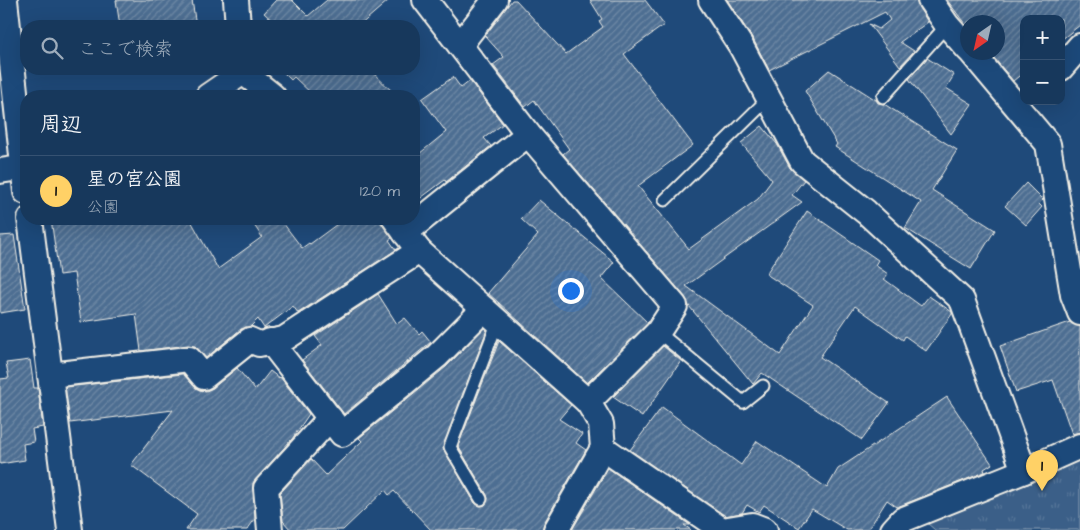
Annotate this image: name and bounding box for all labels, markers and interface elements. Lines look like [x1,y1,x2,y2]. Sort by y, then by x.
north arrow [960,15,1005,60]
map controls [1020,15,1065,105]
button: + [1020,15,1065,60]
search box [20,20,420,75]
icon: search [38,34,66,62]
text: ここで検索 [78,36,173,63]
button: − [1020,60,1065,105]
text: 周辺 [40,110,82,139]
text: 星の宮公園 [87,166,182,193]
text: 1 [55,180,57,202]
text: 120 m [360,180,400,202]
text: 公園 [87,196,119,218]
your location [558,278,584,304]
pin: 1 [1026,450,1058,491]

